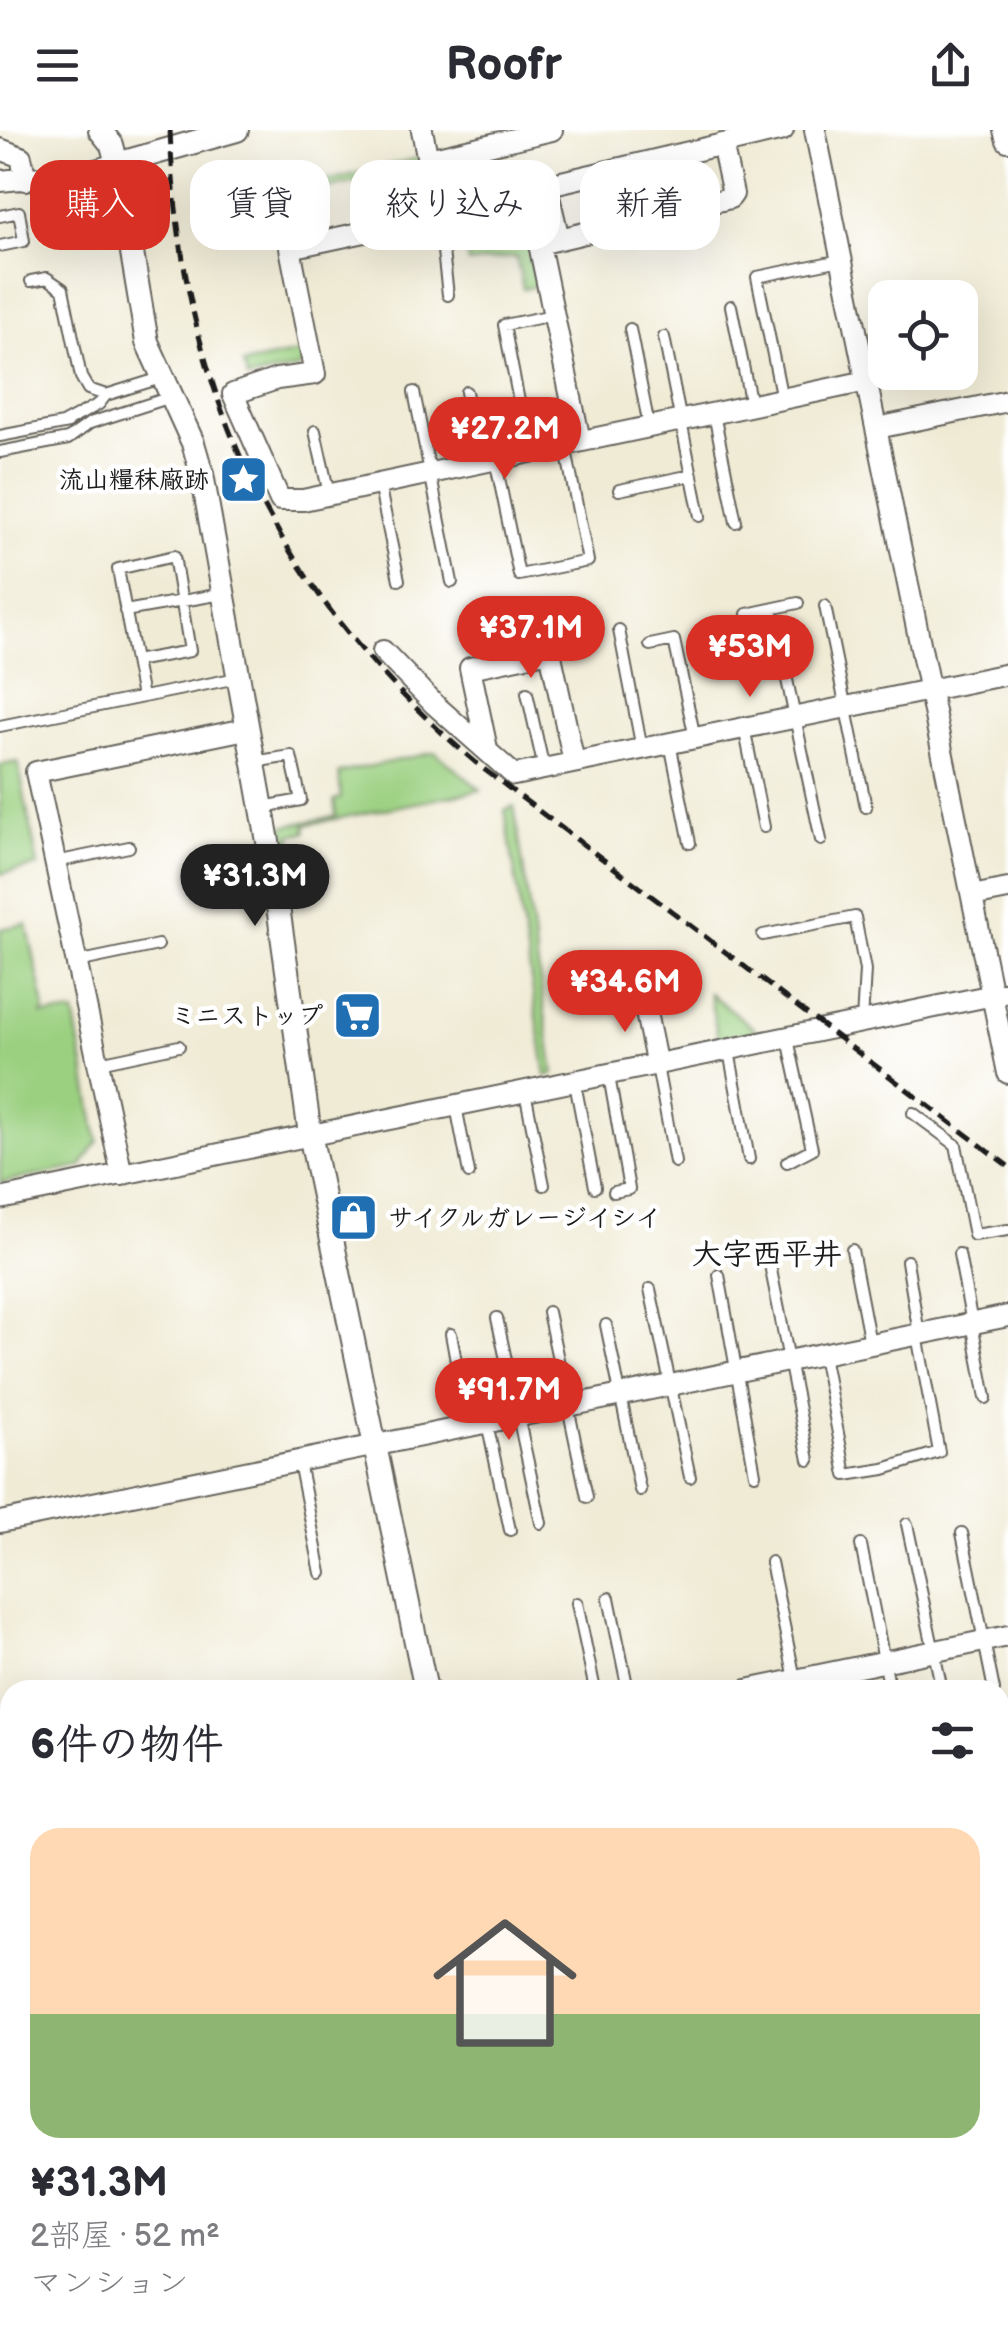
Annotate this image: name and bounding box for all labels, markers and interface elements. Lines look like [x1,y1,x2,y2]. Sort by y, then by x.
icon: menu [30,38,85,93]
text: Roofr [446,38,562,93]
icon: share [923,38,978,93]
chip: 購入 [30,160,170,250]
chip: 賃貸 [190,160,330,250]
chip: 絞り込み [350,160,560,250]
chip: 新着 [580,160,720,250]
map controls [868,280,978,390]
button: locate [868,280,978,390]
pin: ¥27.2M [424,397,586,482]
text: ¥27.2M [450,410,560,449]
place icon: 流山糧秣廠跡 [218,454,270,506]
place label: 流山糧秣廠跡 [59,465,209,496]
pin: ¥37.1M [450,596,612,681]
text: ¥37.1M [479,609,583,648]
pin: ¥53M [691,615,809,700]
text: ¥53M [708,628,792,667]
pin: ¥31.3M [174,844,336,929]
text: ¥31.3M [202,857,308,896]
pin: ¥34.6M [544,950,706,1035]
text: ¥34.6M [569,963,681,1002]
supermarket icon: ミニストップ [332,990,384,1042]
place label: ミニストップ [170,1001,323,1032]
shop icon: サイクルガレージイシイ [327,1192,379,1244]
place label: サイクルガレージイシイ [388,1203,661,1234]
district label: 大字西平井 [692,1237,842,1273]
pin: ¥91.7M [428,1358,590,1443]
text: ¥91.7M [457,1371,561,1410]
icon: filters [925,1713,980,1768]
text: 6件の物件 [30,1720,223,1771]
icon: home [415,1893,595,2073]
text: ¥31.3M [30,2158,168,2209]
text: 2部屋 · 52 m² [30,2217,220,2256]
text: マンション [30,2264,189,2303]

